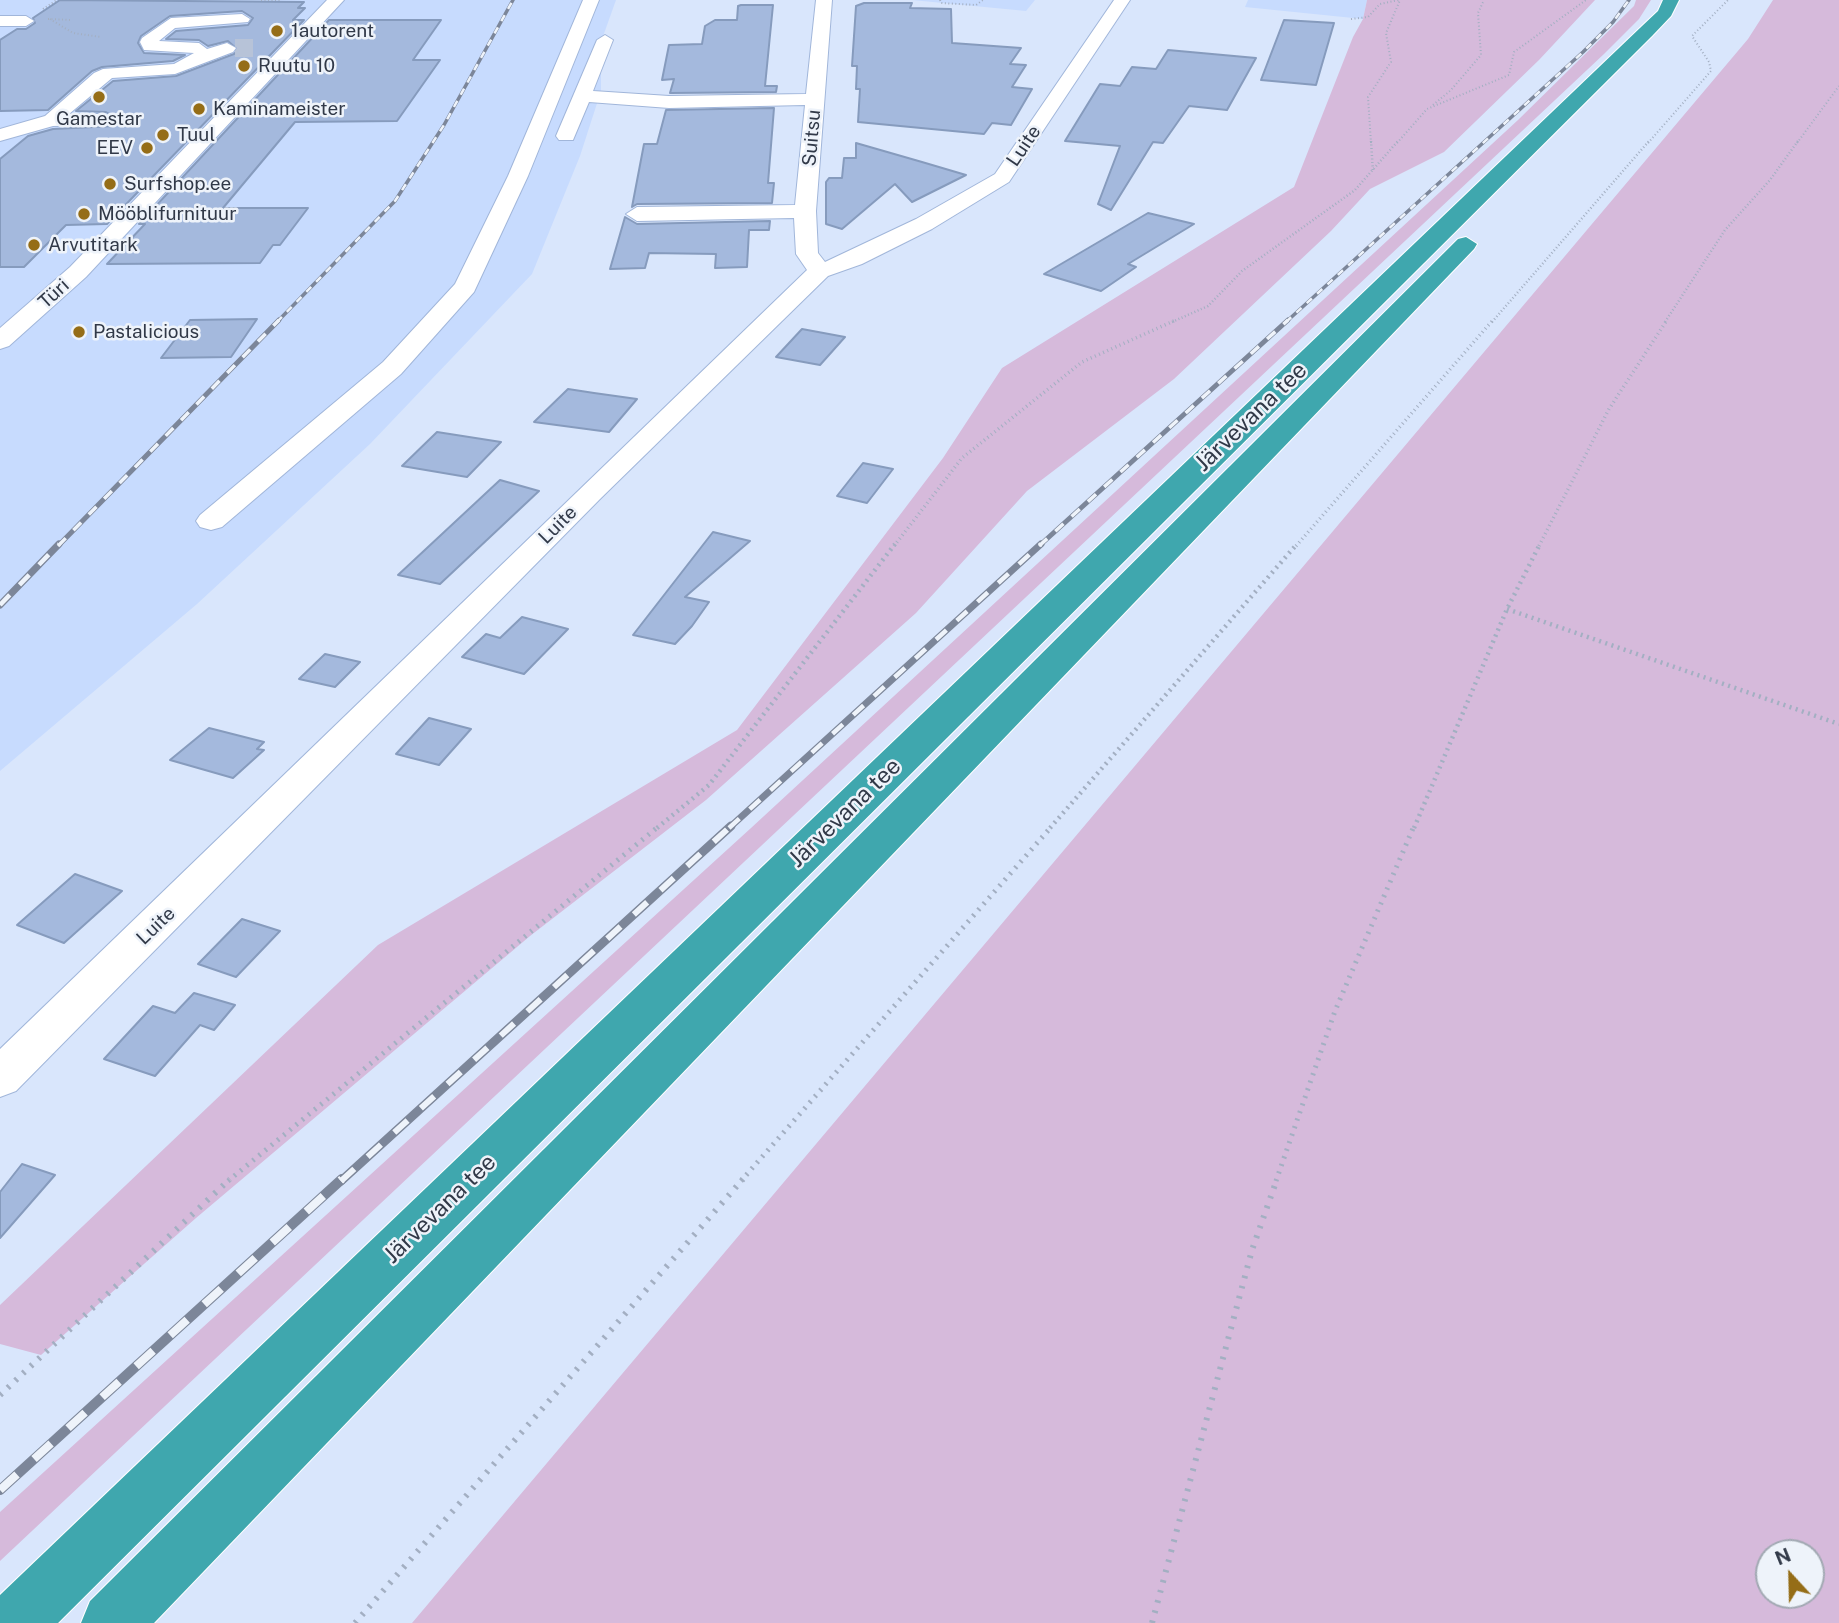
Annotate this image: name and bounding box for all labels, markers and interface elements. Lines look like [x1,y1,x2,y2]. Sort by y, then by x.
place label: 1autorent [291,20,374,42]
marker: 1autorent [269,23,285,39]
place label: Ruutu 10 [258,55,335,77]
marker: Ruutu 10 [236,58,252,74]
marker: Gamestar [91,89,107,105]
place label: Kaminameister [213,98,346,120]
marker: Kaminameister [191,101,207,117]
place label: Gamestar [56,108,142,130]
street label: Suitsu [798,109,826,167]
street label: Luite [1002,121,1046,171]
place label: Tuul [177,124,215,146]
marker: Tuul [155,127,171,143]
place label: EEV [96,137,133,159]
marker: EEV [139,140,155,156]
place label: Surfshop.ee [124,173,231,195]
marker: Surfshop.ee [102,176,118,192]
place label: Mööblifurnituur [98,203,237,225]
marker: Mööblifurnituur [76,206,92,222]
place label: Arvutitark [48,234,138,256]
marker: Arvutitark [26,237,42,253]
street label: Türi [34,274,74,314]
place label: Pastalicious [93,321,199,343]
marker: Pastalicious [71,324,87,340]
street label: Järvevana tee [1189,357,1313,477]
street label: Luite [534,501,582,549]
street label: Järvevana tee [783,753,907,873]
street label: Luite [132,902,180,950]
street label: Järvevana tee [378,1149,502,1269]
north arrow [1755,1539,1825,1609]
text: N [1772,1543,1794,1569]

